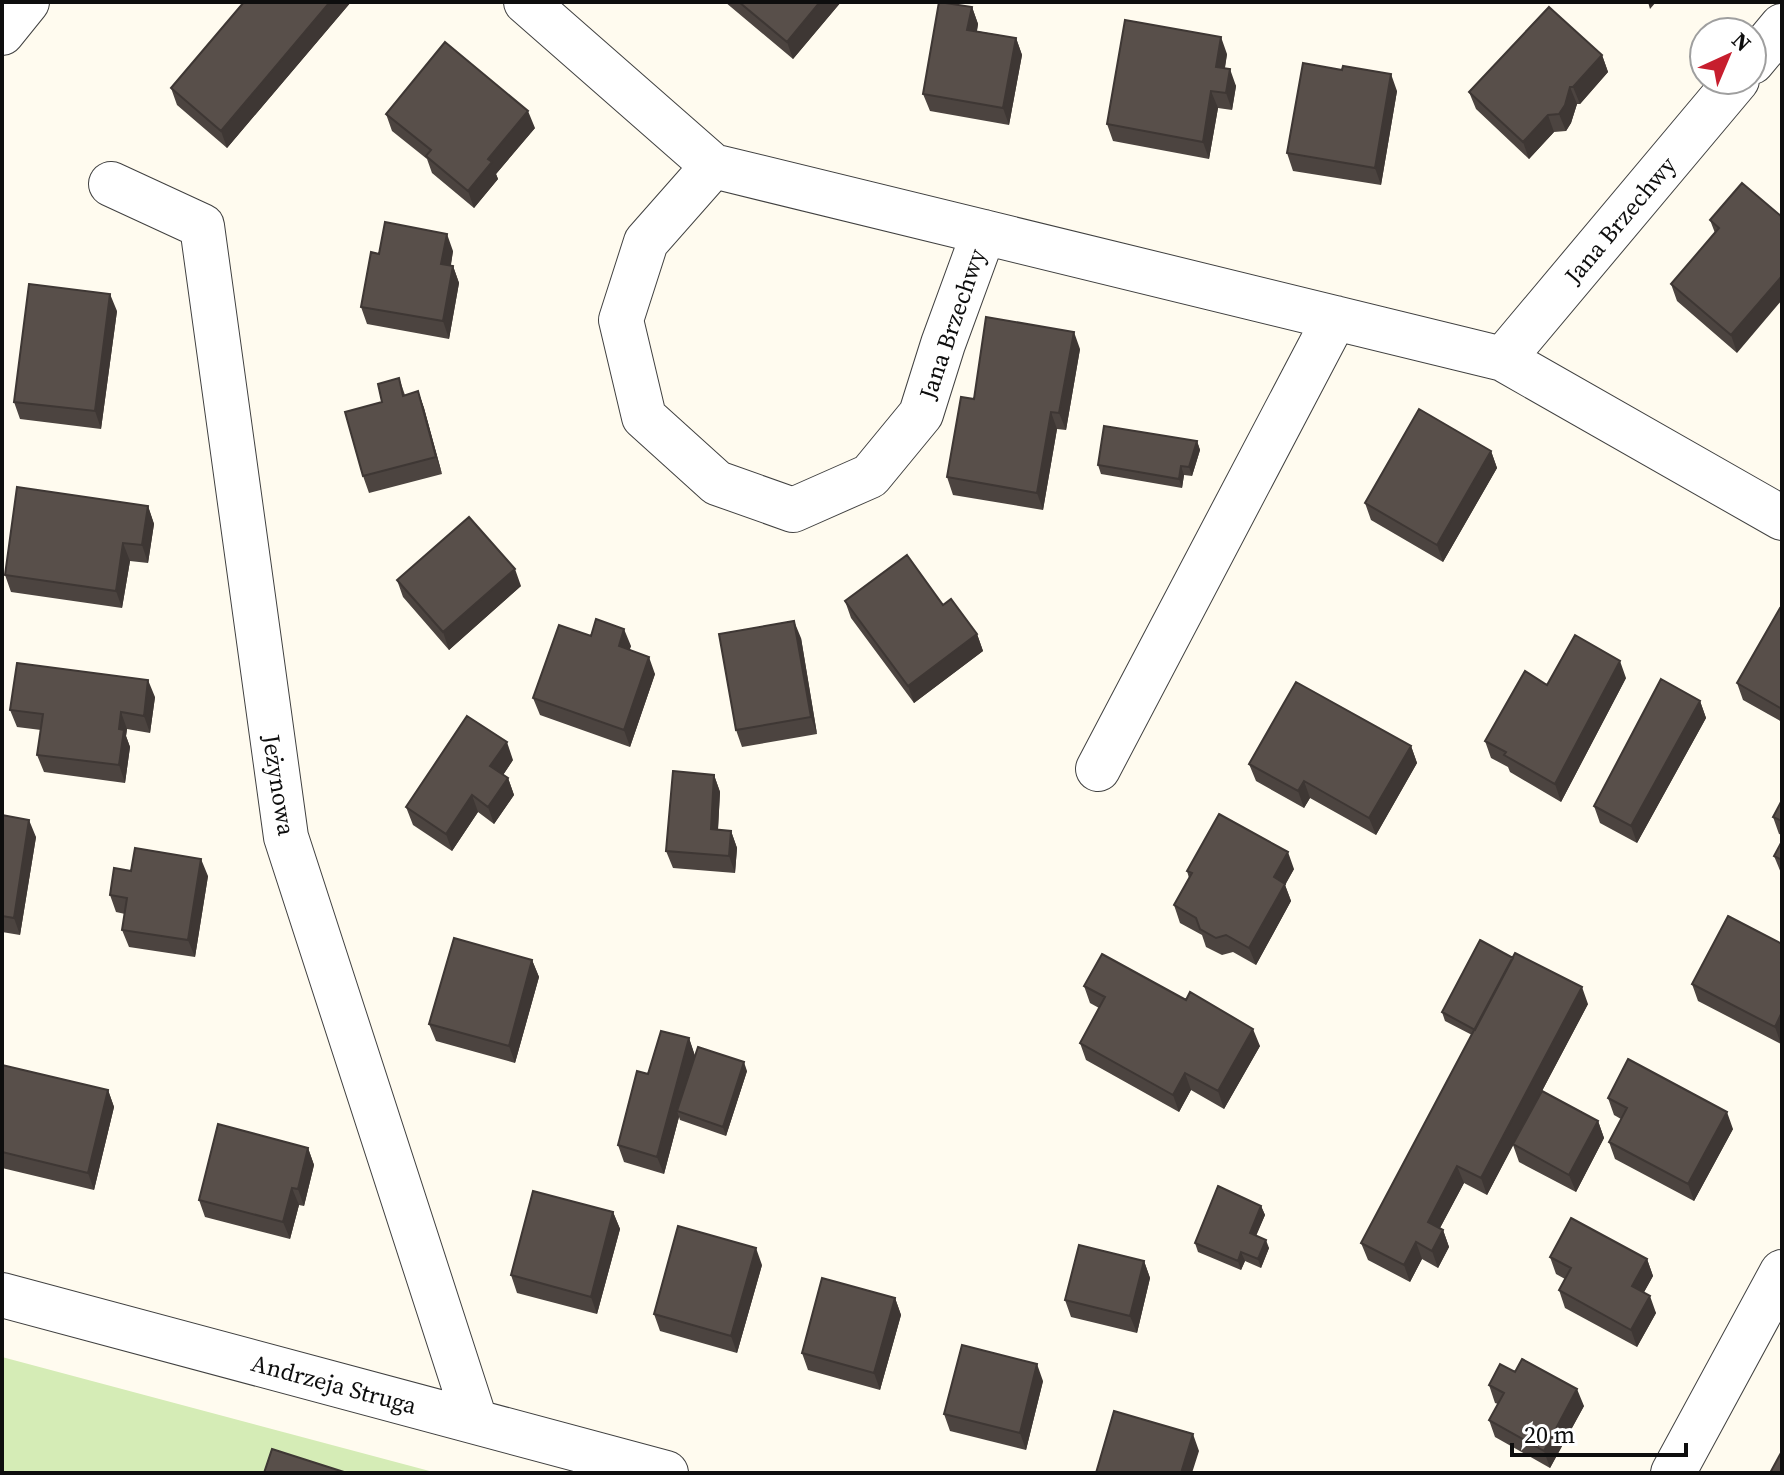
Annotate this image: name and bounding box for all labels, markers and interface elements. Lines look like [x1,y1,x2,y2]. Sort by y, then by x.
north arrow [1688,16,1768,96]
text: N [1726,25,1758,58]
street label: Jana Brzechwy [1556,149,1684,292]
street label: Jana Brzechwy [910,244,993,405]
street label: Jeżynowa [255,731,303,839]
street label: Andrzeja Struga [248,1346,421,1422]
scale bar [1512,1407,1686,1457]
text: 20 m [1524,1418,1575,1451]

